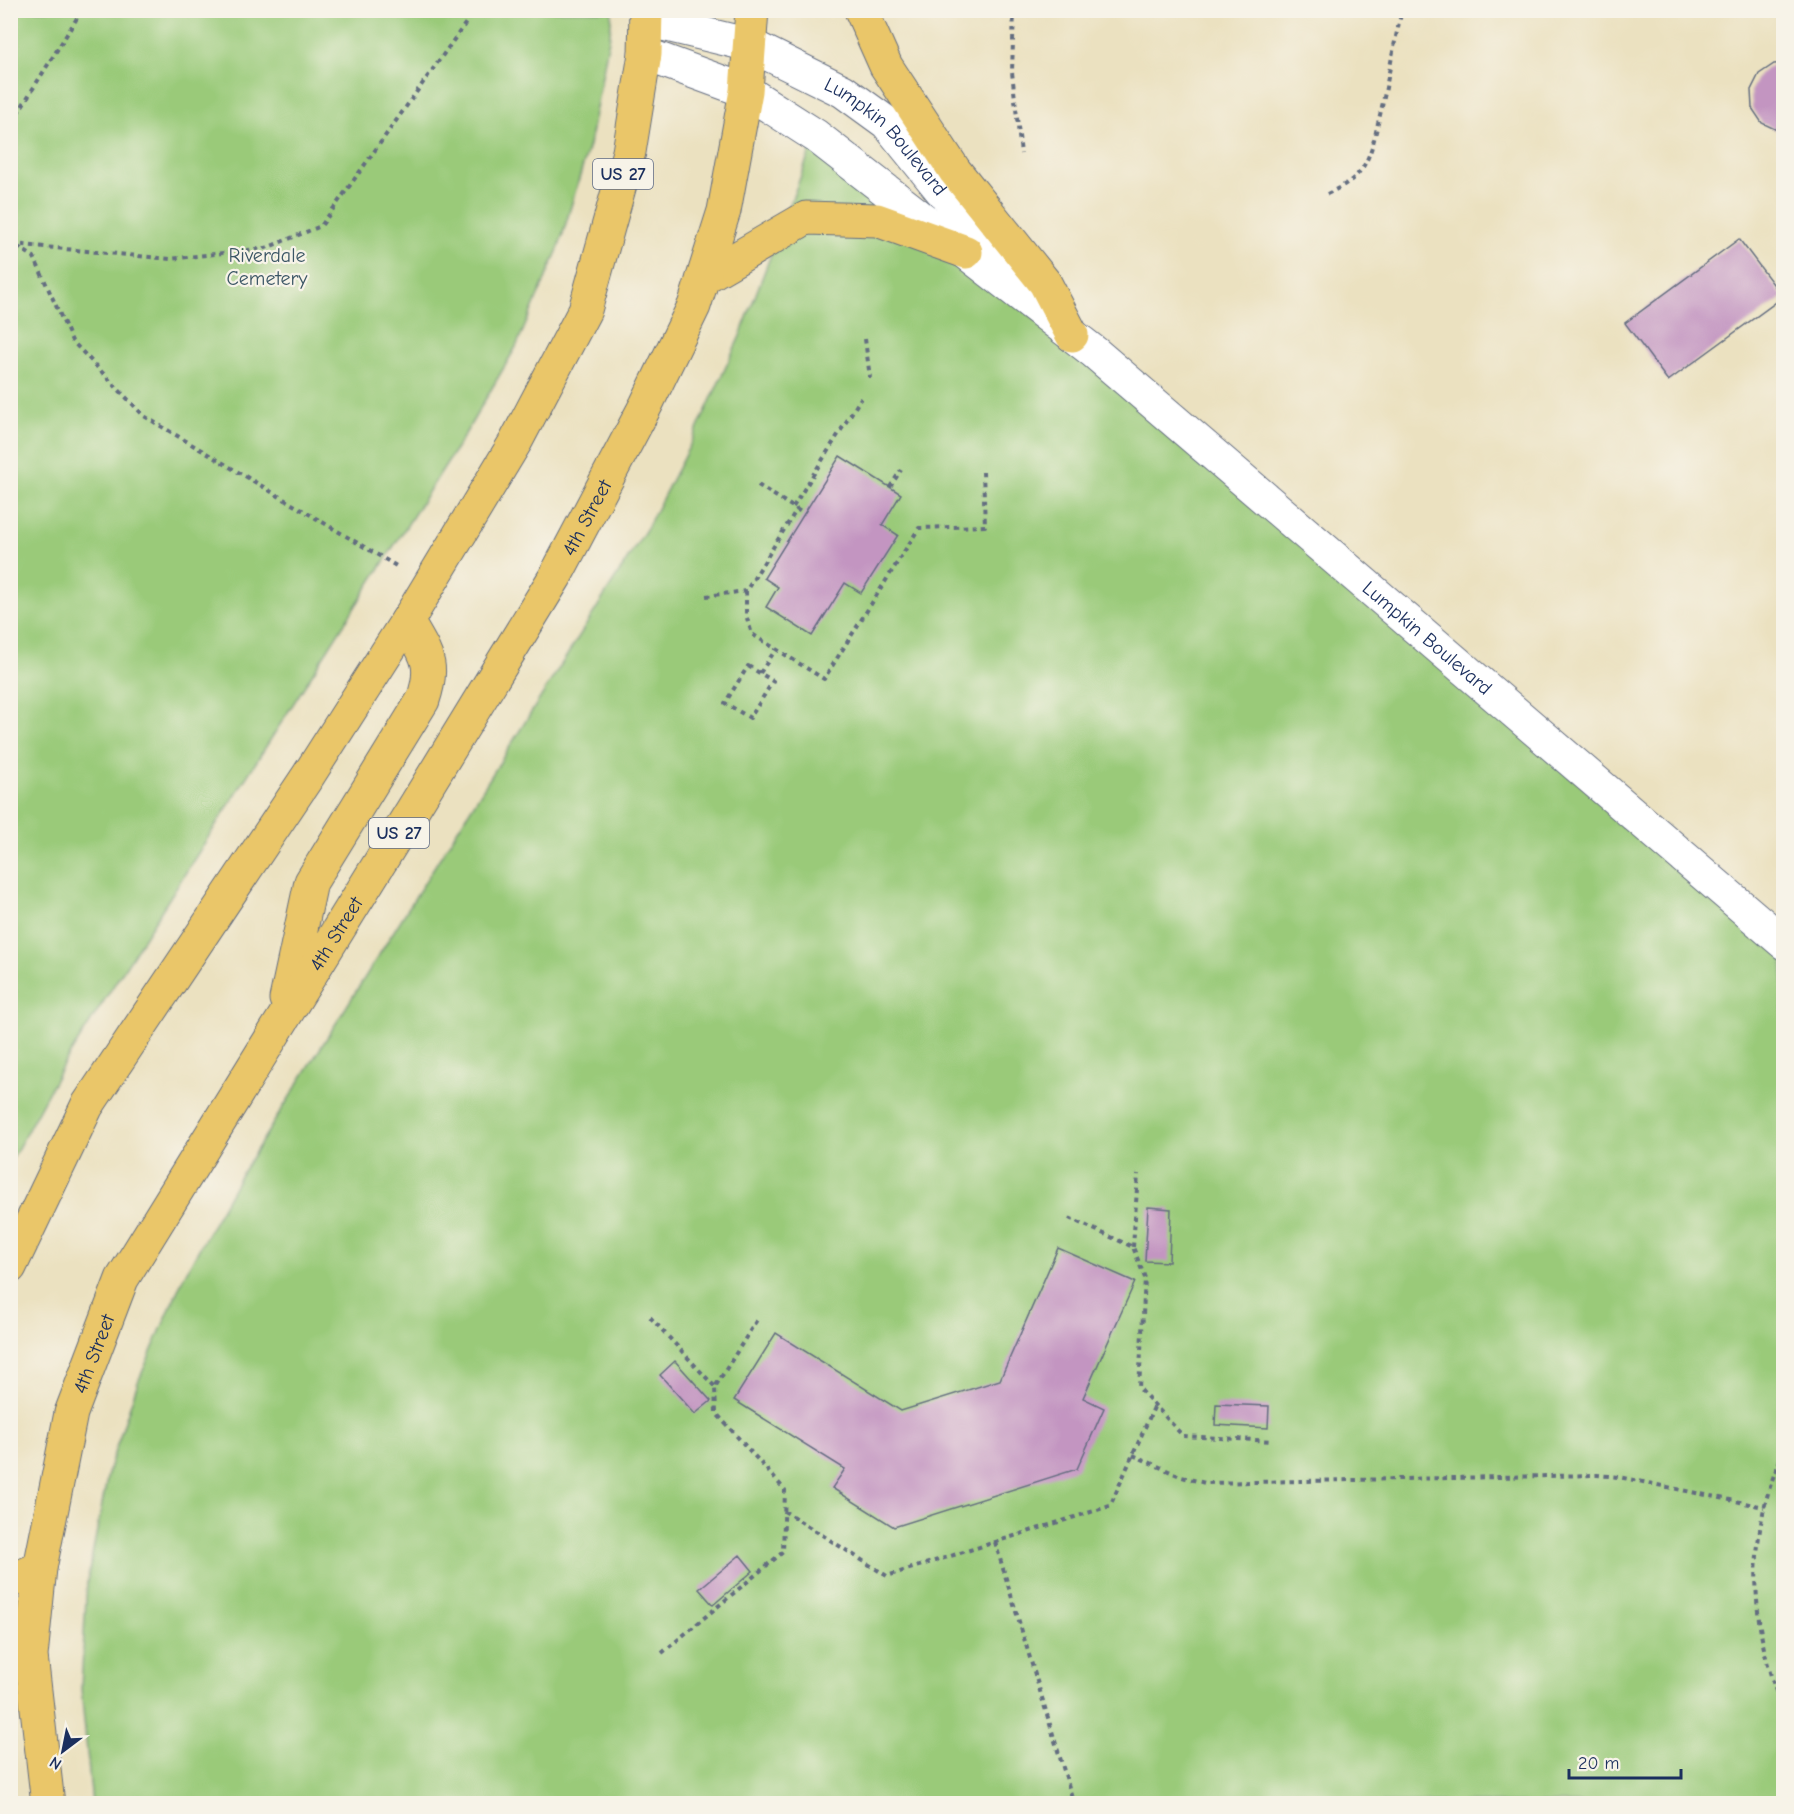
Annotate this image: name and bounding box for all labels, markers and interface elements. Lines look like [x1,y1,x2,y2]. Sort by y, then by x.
street label: Lumpkin Boulevard [820,73,952,200]
road number: US 27 [593,159,653,189]
park label: Riverdale Cemetery [227,244,308,290]
street label: 4th Street [557,475,617,560]
street label: Lumpkin Boulevard [1358,576,1497,700]
road number: US 27 [369,818,429,848]
street label: 4th Street [305,892,369,975]
street label: 4th Street [69,1310,120,1397]
north arrow [33,1721,93,1781]
scale bar [1569,1742,1682,1780]
text: N [46,1752,65,1773]
text: 20 m [1578,1753,1619,1774]

